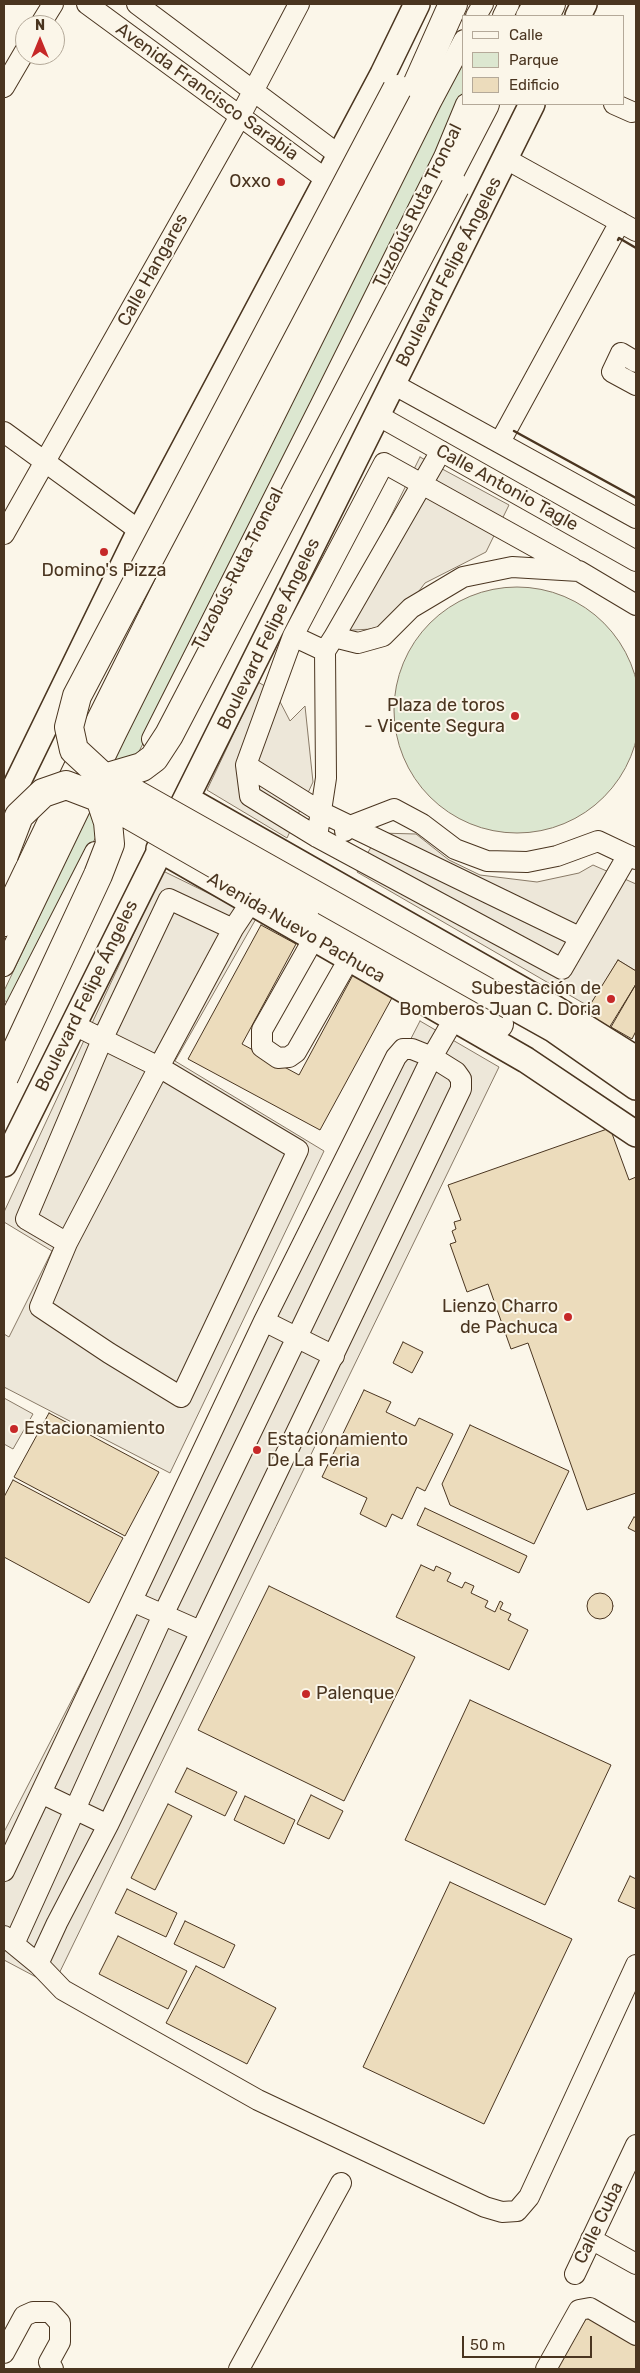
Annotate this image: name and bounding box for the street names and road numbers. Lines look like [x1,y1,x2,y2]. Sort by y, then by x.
street label: Avenida Francisco Sarabia [112,19,302,165]
street label: Tuzobús Ruta Troncal [369,121,467,291]
street label: Boulevard Felipe Ángeles [392,173,506,371]
street label: Calle Hangares [113,210,193,330]
street label: Calle Antonio Tagle [432,440,582,536]
street label: Tuzobús Ruta Troncal [188,484,288,654]
street label: Boulevard Felipe Ángeles [213,535,325,733]
street label: Avenida Nuevo Pachuca [203,868,389,988]
street label: Boulevard Felipe Ángeles [31,897,143,1095]
street label: Calle Cuba [570,2178,628,2268]

